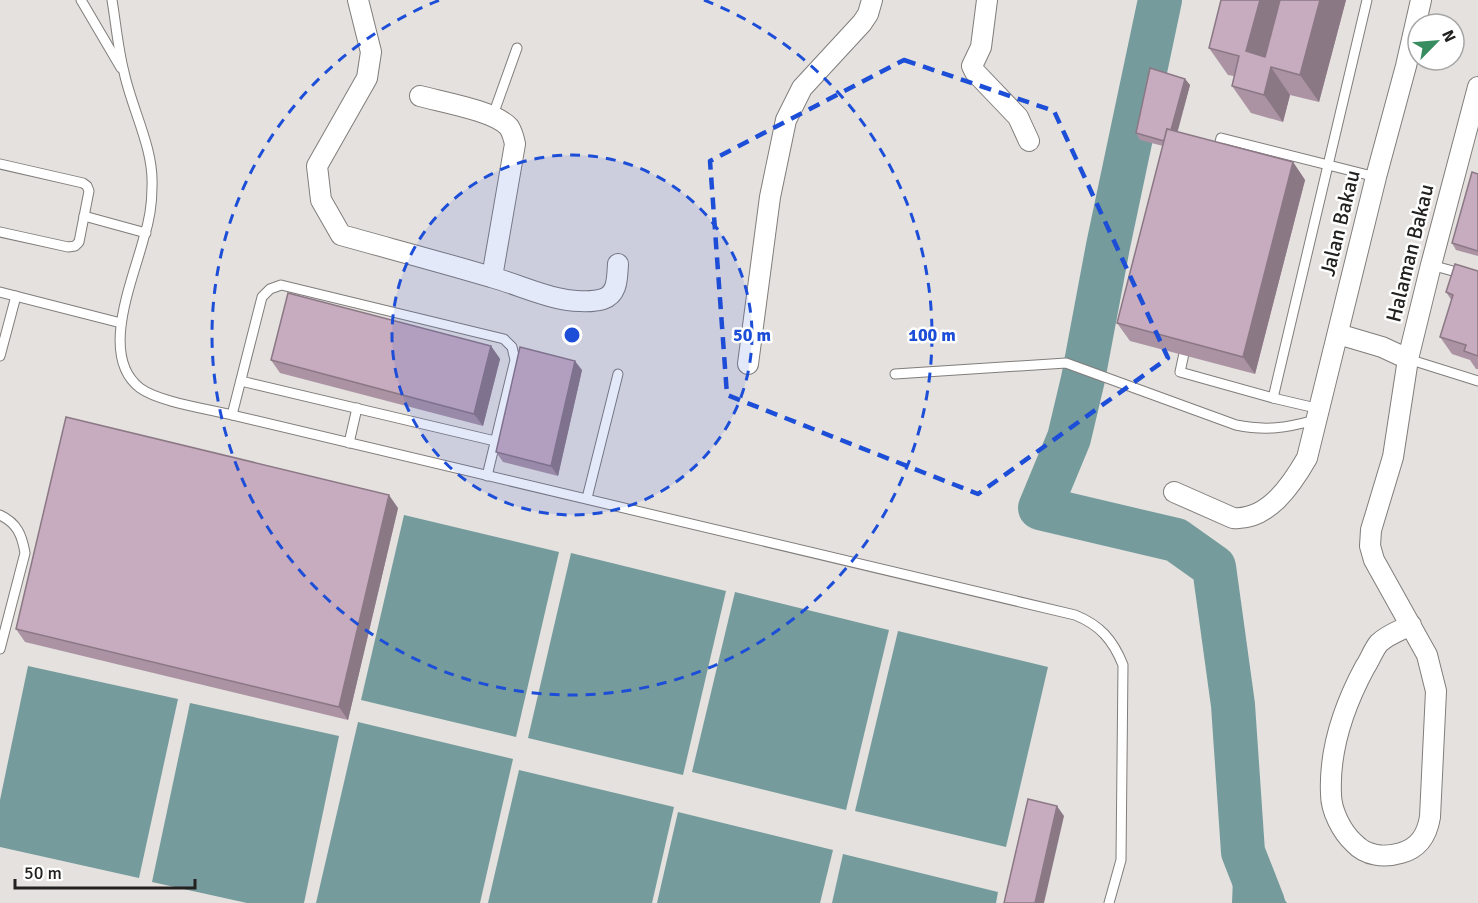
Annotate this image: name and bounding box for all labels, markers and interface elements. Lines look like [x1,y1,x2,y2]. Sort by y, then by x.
north arrow [1406,12,1466,72]
text: N [1437,27,1460,45]
street label: Jalan Bakau [1314,167,1366,279]
street label: Halaman Bakau [1380,181,1440,325]
text: 50 m [733,324,771,346]
text: 100 m [908,324,956,346]
centre of rings [562,325,582,345]
scale bar [15,852,195,890]
text: 50 m [24,862,62,884]

